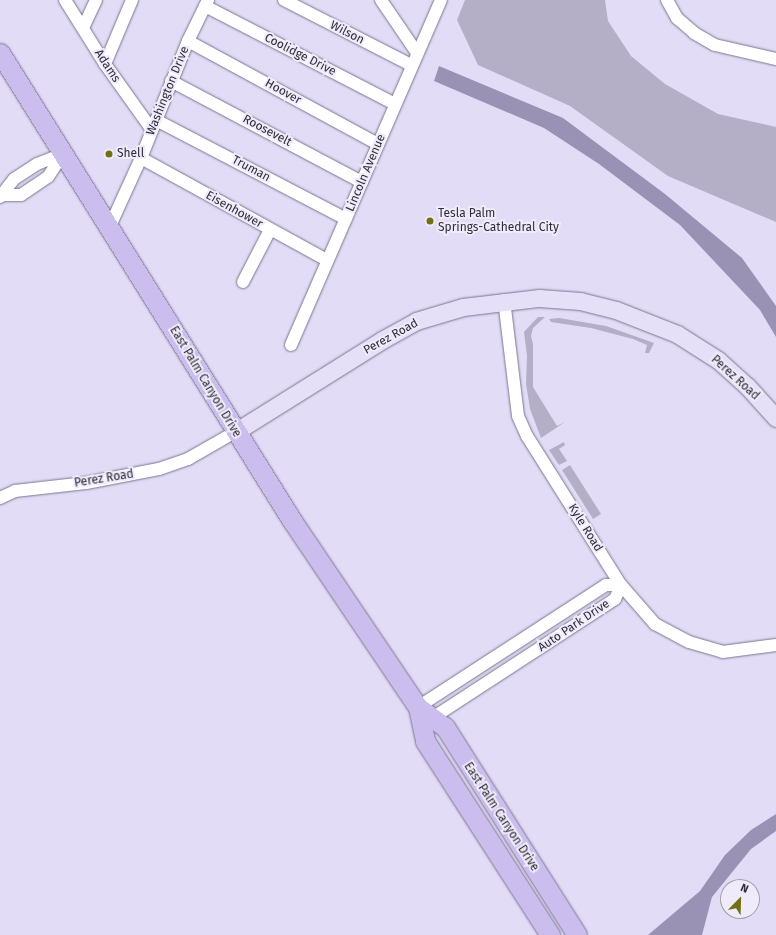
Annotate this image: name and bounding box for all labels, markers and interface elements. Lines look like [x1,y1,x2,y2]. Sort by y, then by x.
street label: Wilson [327,18,367,48]
street label: Coolidge Drive [262,31,338,79]
street label: Washington Drive [144,44,192,138]
street label: Adams [91,47,123,85]
street label: Hoover [262,76,304,108]
street label: Roosevelt [240,112,294,150]
street label: Lincoln Avenue [343,132,389,214]
place label: Shell [117,147,144,161]
marker: Shell [104,149,114,159]
street label: Truman [229,153,273,185]
street label: Eisenhower [203,188,265,232]
place label: Tesla Palm Springs-Cathedral City [438,207,559,235]
marker: Tesla Palm Springs-Cathedral City [425,216,435,226]
street label: Perez Road [361,316,421,358]
street label: East Palm Canyon Drive [166,324,244,440]
street label: Perez Road [708,353,762,403]
street label: Perez Road [73,467,135,491]
street label: Kyle Road [565,501,605,555]
street label: Auto Park Drive [536,597,612,655]
street label: East Palm Canyon Drive [460,760,542,874]
north arrow [720,879,760,919]
text: N [739,881,750,896]

